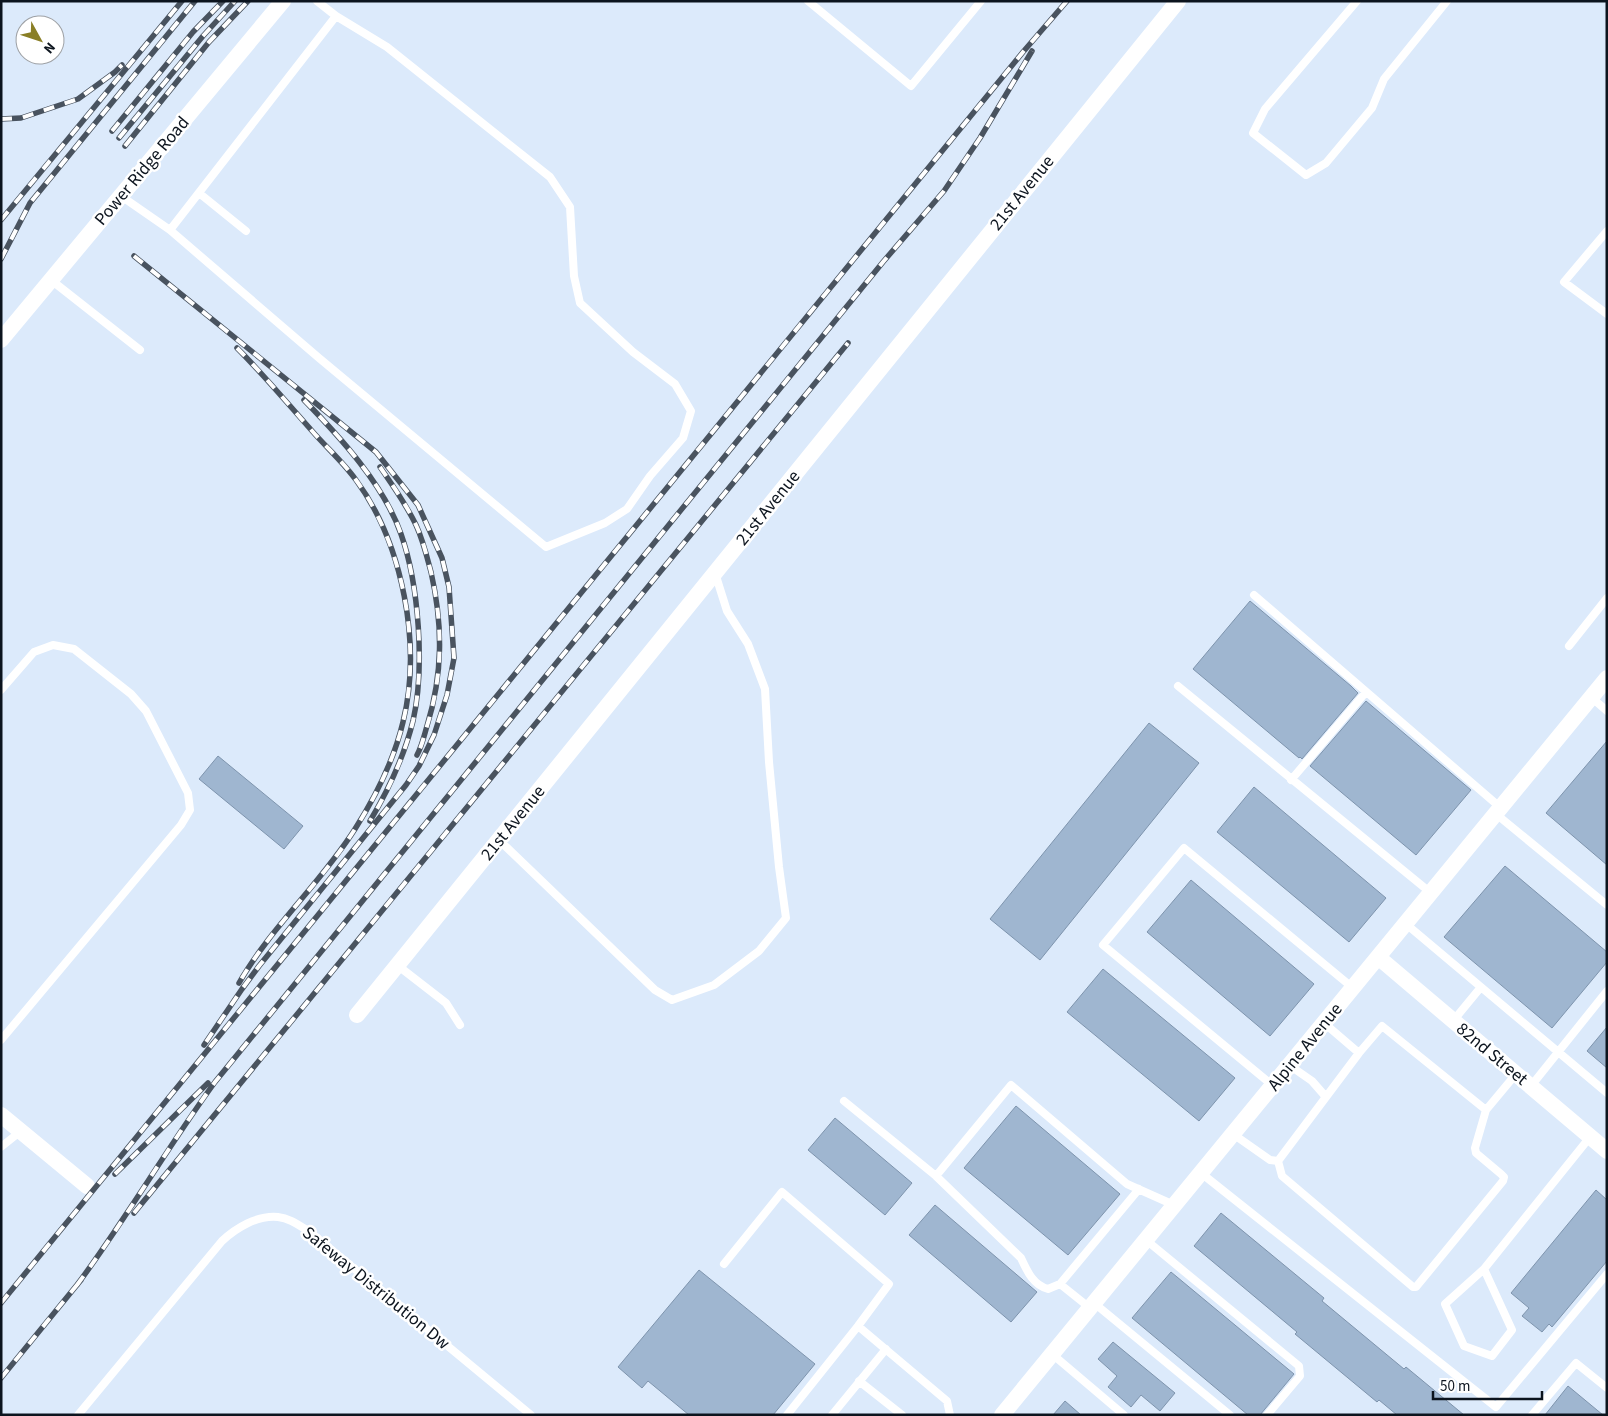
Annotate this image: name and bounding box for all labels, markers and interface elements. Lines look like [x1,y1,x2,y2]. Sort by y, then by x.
north arrow [15,15,65,65]
text: N [39,38,60,58]
street label: Power Ridge Road [89,111,195,231]
street label: 21st Avenue [984,150,1060,236]
street label: 21st Avenue [730,465,806,551]
street label: 21st Avenue [475,780,551,866]
street label: Alpine Avenue [1262,998,1348,1096]
street label: 82nd Street [1451,1017,1533,1091]
street label: Safeway Distribution Dw [297,1221,455,1356]
scale bar [1433,1368,1542,1400]
text: 50 m [1440,1376,1470,1397]

